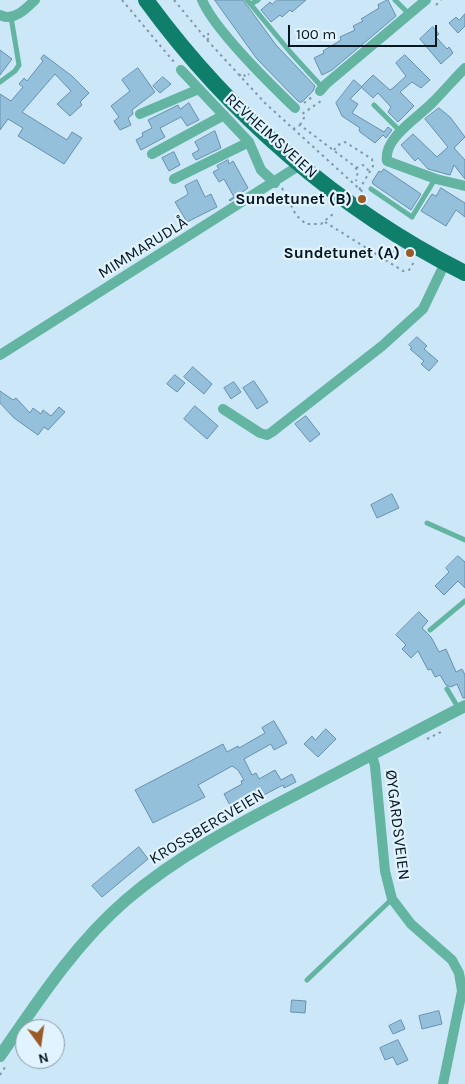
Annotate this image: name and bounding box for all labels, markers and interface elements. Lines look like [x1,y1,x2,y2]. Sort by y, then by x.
scale bar [290,15,439,47]
text: 100 m [296,25,336,43]
street label: REVHEIMSVEIEN [221,90,321,182]
place label: Sundetunet (B) [235,189,352,209]
marker: Sundetunet (B) [356,193,368,205]
street label: MIMMARUDLÅ [95,213,191,283]
place label: Sundetunet (A) [284,243,400,263]
marker: Sundetunet (A) [404,247,416,259]
street label: ØYGARDSVEIEN [381,769,413,881]
street label: KROSSBERGVEIEN [146,785,268,869]
north arrow [15,1019,65,1069]
text: N [37,1049,50,1068]

